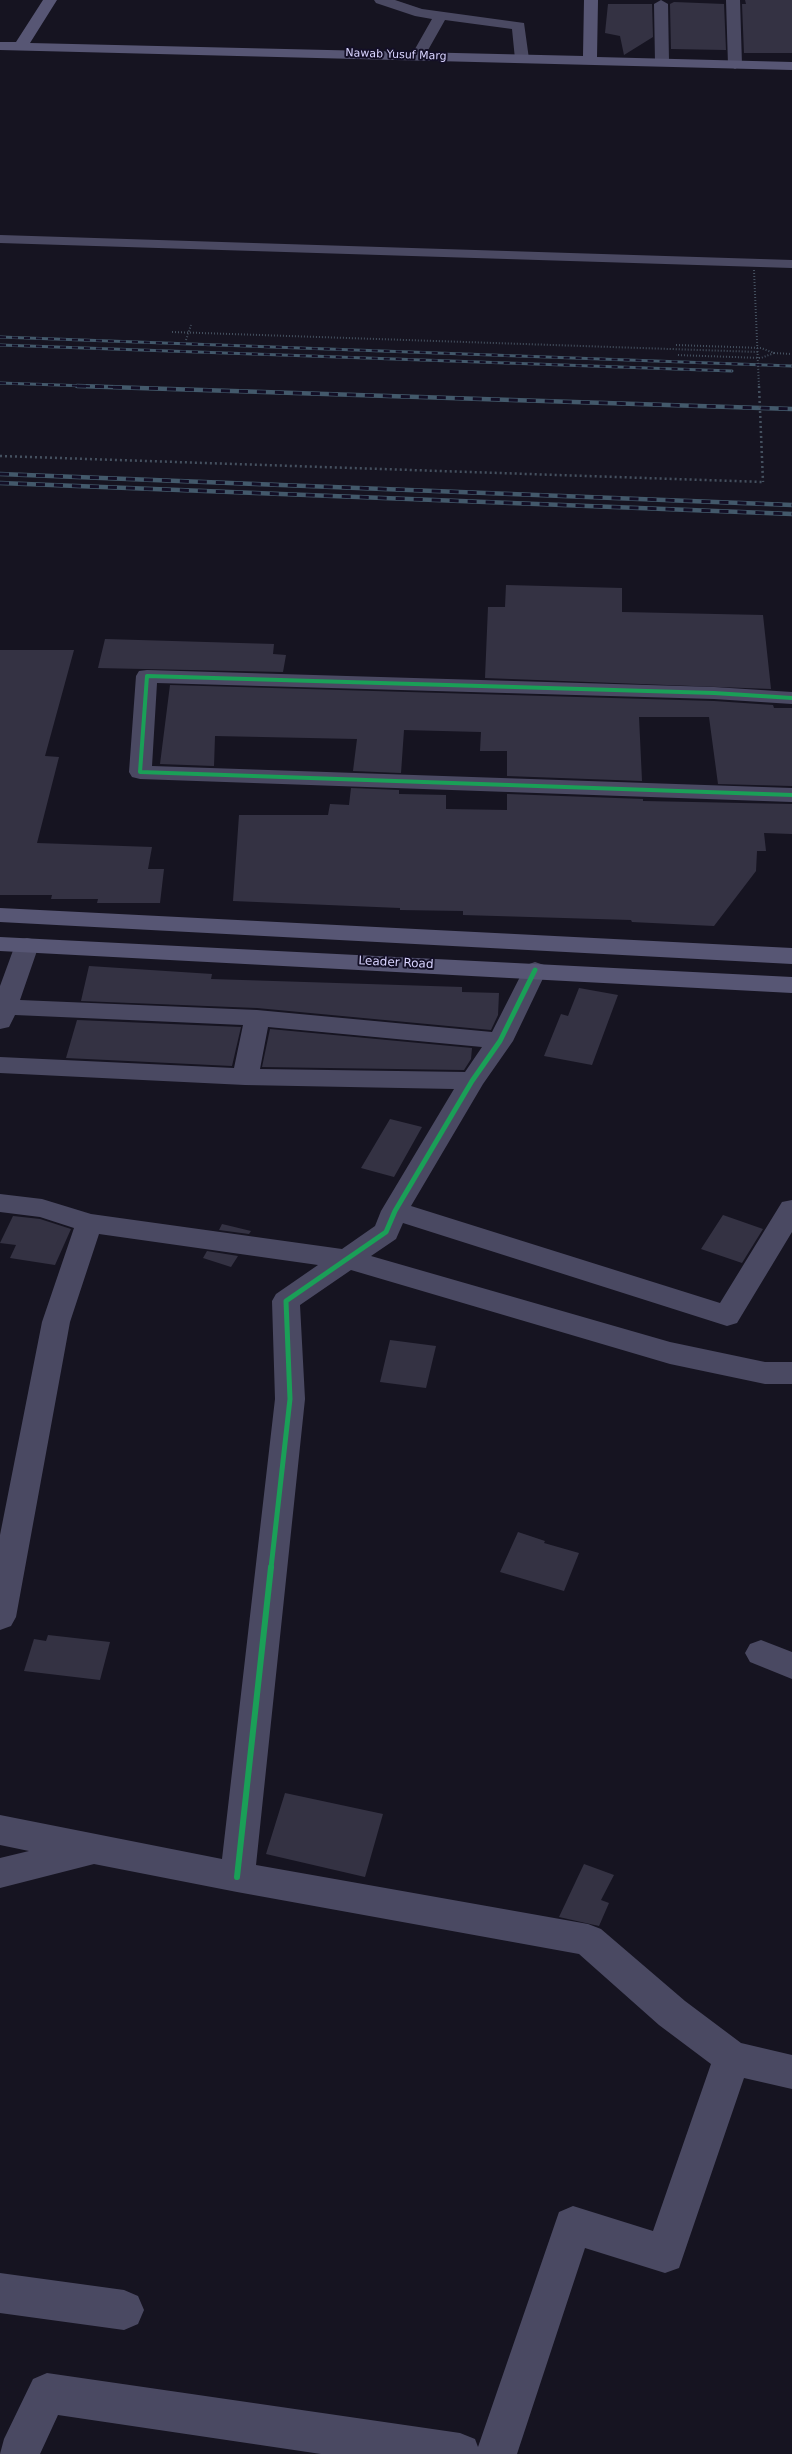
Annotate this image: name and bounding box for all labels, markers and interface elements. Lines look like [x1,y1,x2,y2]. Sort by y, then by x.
street label: Nawab Yusuf Marg [345,47,447,63]
street label: Leader Road [358,954,434,972]

